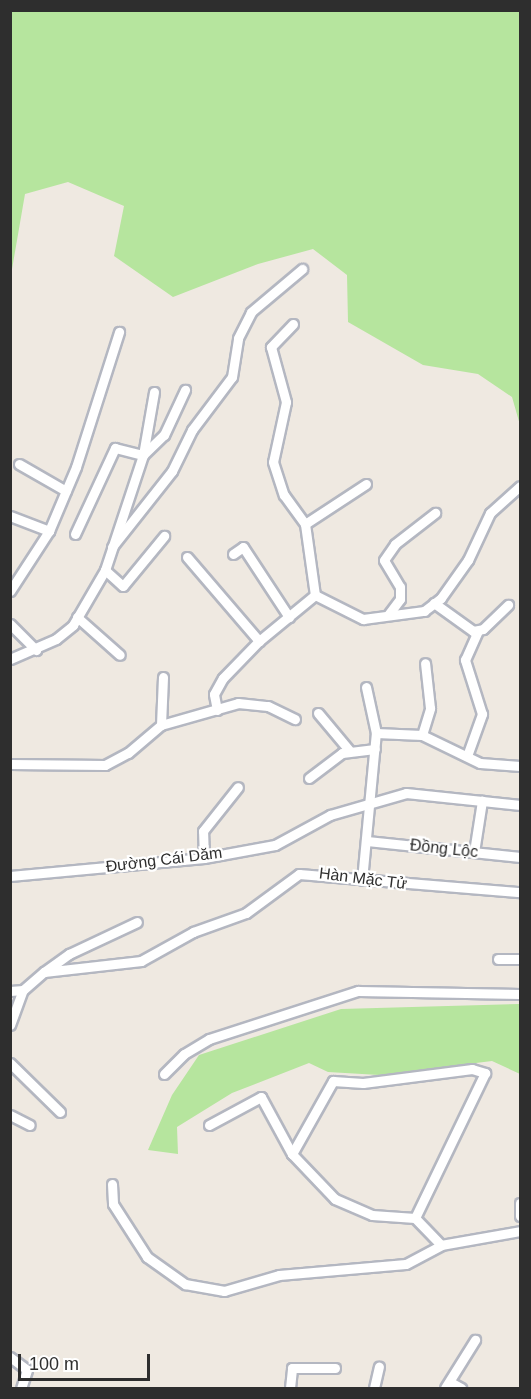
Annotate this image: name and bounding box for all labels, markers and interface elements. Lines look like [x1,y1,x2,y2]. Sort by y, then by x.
street label: Đồng Lộc [409,836,479,862]
street label: Đường Cái Dăm [105,843,223,877]
street label: Hàn Mặc Tử [318,864,408,894]
scale bar [21,1342,153,1380]
text: 100 m [29,1354,79,1374]

